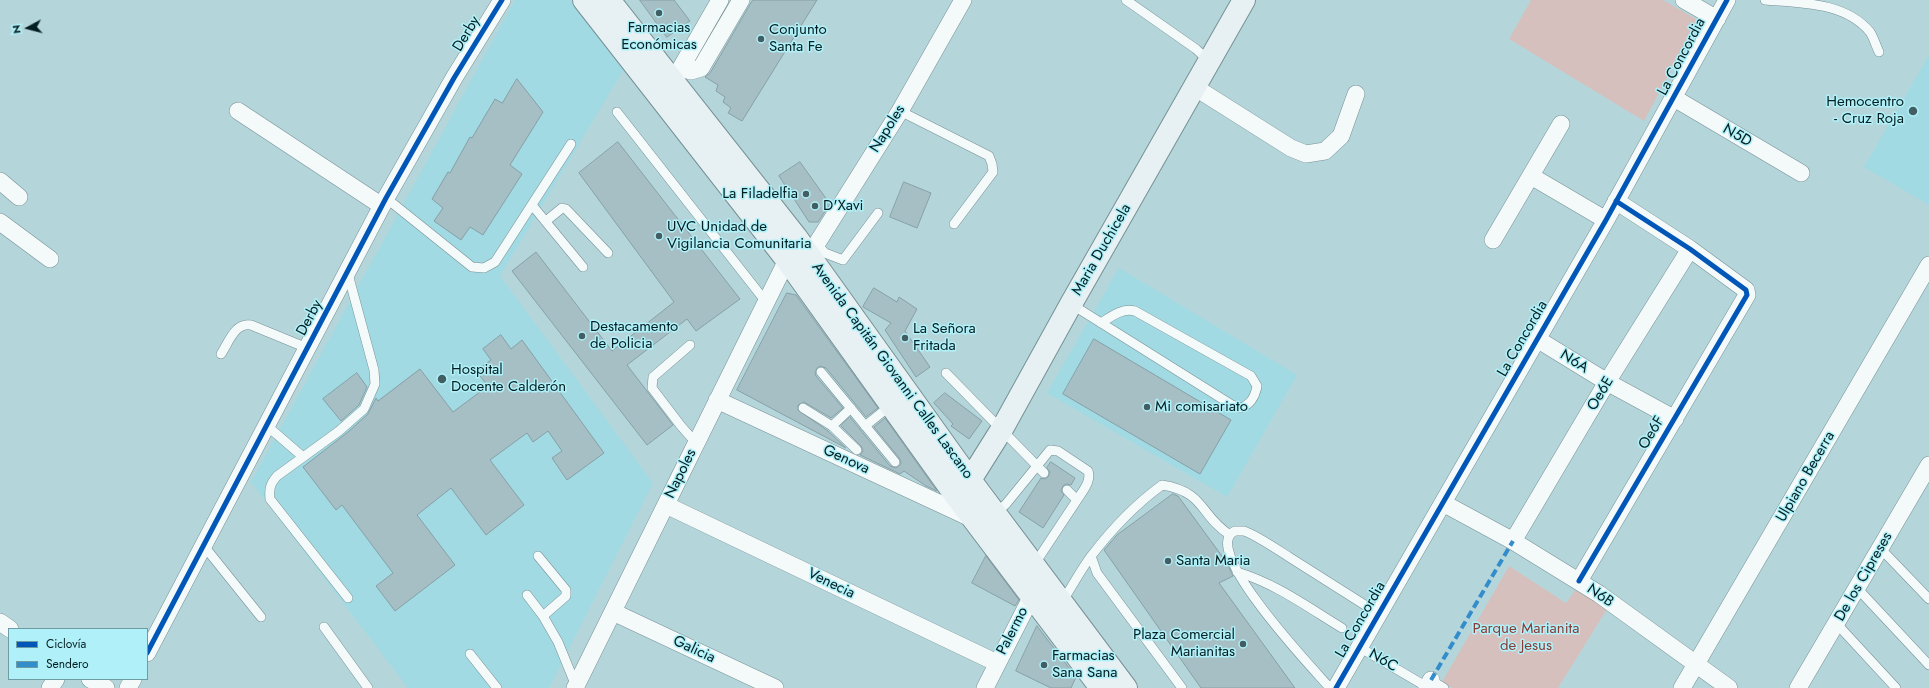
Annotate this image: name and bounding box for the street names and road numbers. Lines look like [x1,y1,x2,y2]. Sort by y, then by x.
street label: Derby [450,13,484,55]
street label: La Concordia [1654,15,1710,99]
street label: Napoles [866,102,910,156]
street label: N5D [1719,121,1755,151]
street label: Maria Duchicela [1069,201,1135,299]
street label: Avenida Capitán Giovanni Calles Lascano [807,259,977,483]
street label: Derby [293,297,327,339]
street label: La Concordia [1494,298,1552,380]
street label: N6A [1556,346,1592,378]
street label: Oe6E [1584,374,1618,414]
street label: Oe6F [1635,413,1669,453]
street label: Ulpiano Becerra [1773,429,1839,525]
street label: Genova [820,441,872,479]
street label: Napoles [661,446,701,502]
street label: De los Cipreses [1831,529,1897,625]
street label: Venecia [804,565,858,603]
street label: La Concordia [1332,579,1390,661]
street label: N6B [1583,580,1617,612]
street label: Palermo [993,604,1033,658]
street label: Galicia [670,632,718,668]
street label: N6C [1365,646,1401,676]

